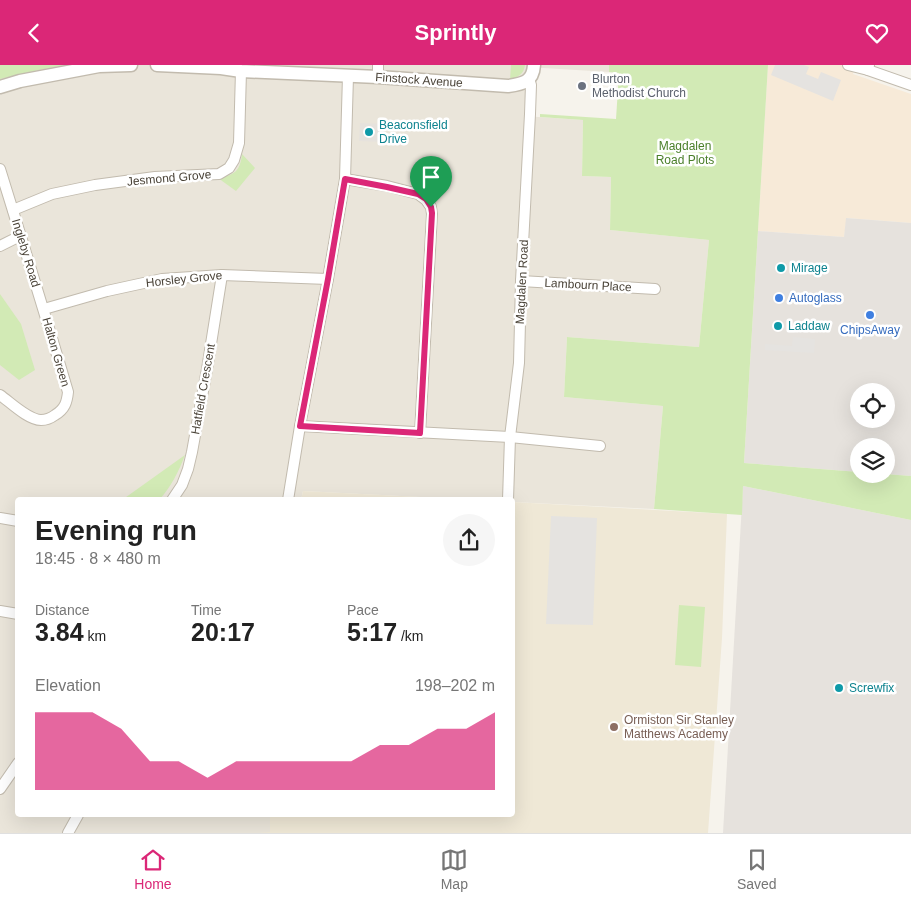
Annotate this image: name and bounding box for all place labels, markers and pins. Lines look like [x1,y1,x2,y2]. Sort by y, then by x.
place label: Blurton Methodist Church [592,72,686,100]
marker: Blurton Methodist Church [576,80,588,92]
place label: Beaconsfield Drive [379,118,448,146]
marker: Beaconsfield Drive [363,126,375,138]
pin [410,156,452,207]
place label: Mirage [791,261,828,275]
marker: Mirage [775,262,787,274]
place label: Autoglass [789,291,842,305]
marker: Autoglass [773,292,785,304]
marker: ChipsAway [864,309,876,321]
place label: Laddaw [788,319,830,333]
marker: Laddaw [772,320,784,332]
place label: ChipsAway [840,323,900,337]
place label: Screwfix [849,681,894,695]
marker: Screwfix [833,682,845,694]
place label: Ormiston Sir Stanley Matthews Academy [624,713,734,741]
marker: Ormiston Sir Stanley Matthews Academy [608,721,620,733]

